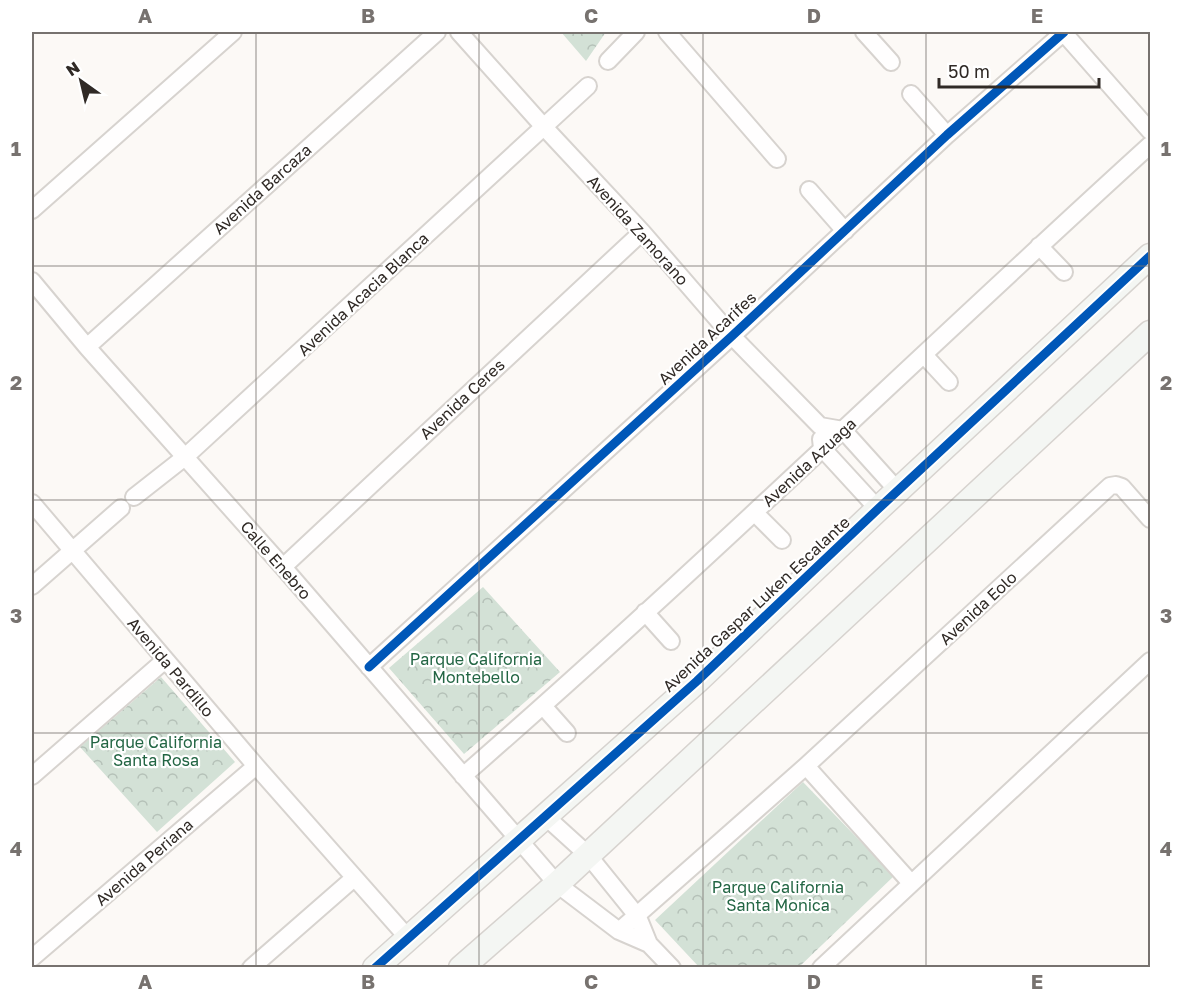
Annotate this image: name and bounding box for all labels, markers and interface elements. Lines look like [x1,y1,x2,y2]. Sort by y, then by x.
text: A [138,3,152,27]
text: B [361,3,375,27]
text: C [584,3,598,27]
text: D [807,3,821,27]
text: E [1031,3,1043,27]
north arrow [51,51,111,111]
scale bar [939,51,1100,89]
text: N [62,57,83,80]
text: 50 m [948,60,990,82]
text: 1 [11,136,21,160]
text: 1 [1161,136,1171,160]
street label: Avenida Barcaza [209,140,315,238]
street label: Avenida Zamorano [583,171,693,289]
street label: Avenida Acacia Blanca [293,228,433,360]
street label: Avenida Acarifes [654,287,760,389]
street label: Avenida Ceres [415,355,509,443]
text: 2 [10,370,22,394]
text: 2 [1160,370,1172,394]
street label: Avenida Azuaga [758,413,860,511]
street label: Avenida Gaspar Luken Escalante [658,512,854,696]
street label: Calle Enebro [236,517,316,603]
street label: Avenida Eolo [935,567,1021,649]
text: 3 [10,603,22,627]
text: 3 [1160,603,1172,627]
street label: Avenida Pardillo [124,613,218,721]
park label: Parque California Montebello [410,649,542,687]
park label: Parque California Santa Rosa [90,732,222,770]
street label: Avenida Periana [91,814,197,910]
text: 4 [10,836,22,860]
text: 4 [1160,836,1172,860]
park label: Parque California Santa Monica [712,877,844,915]
text: A [138,969,152,993]
text: B [361,969,375,993]
text: C [584,969,598,993]
text: D [807,969,821,993]
text: E [1031,969,1043,993]

